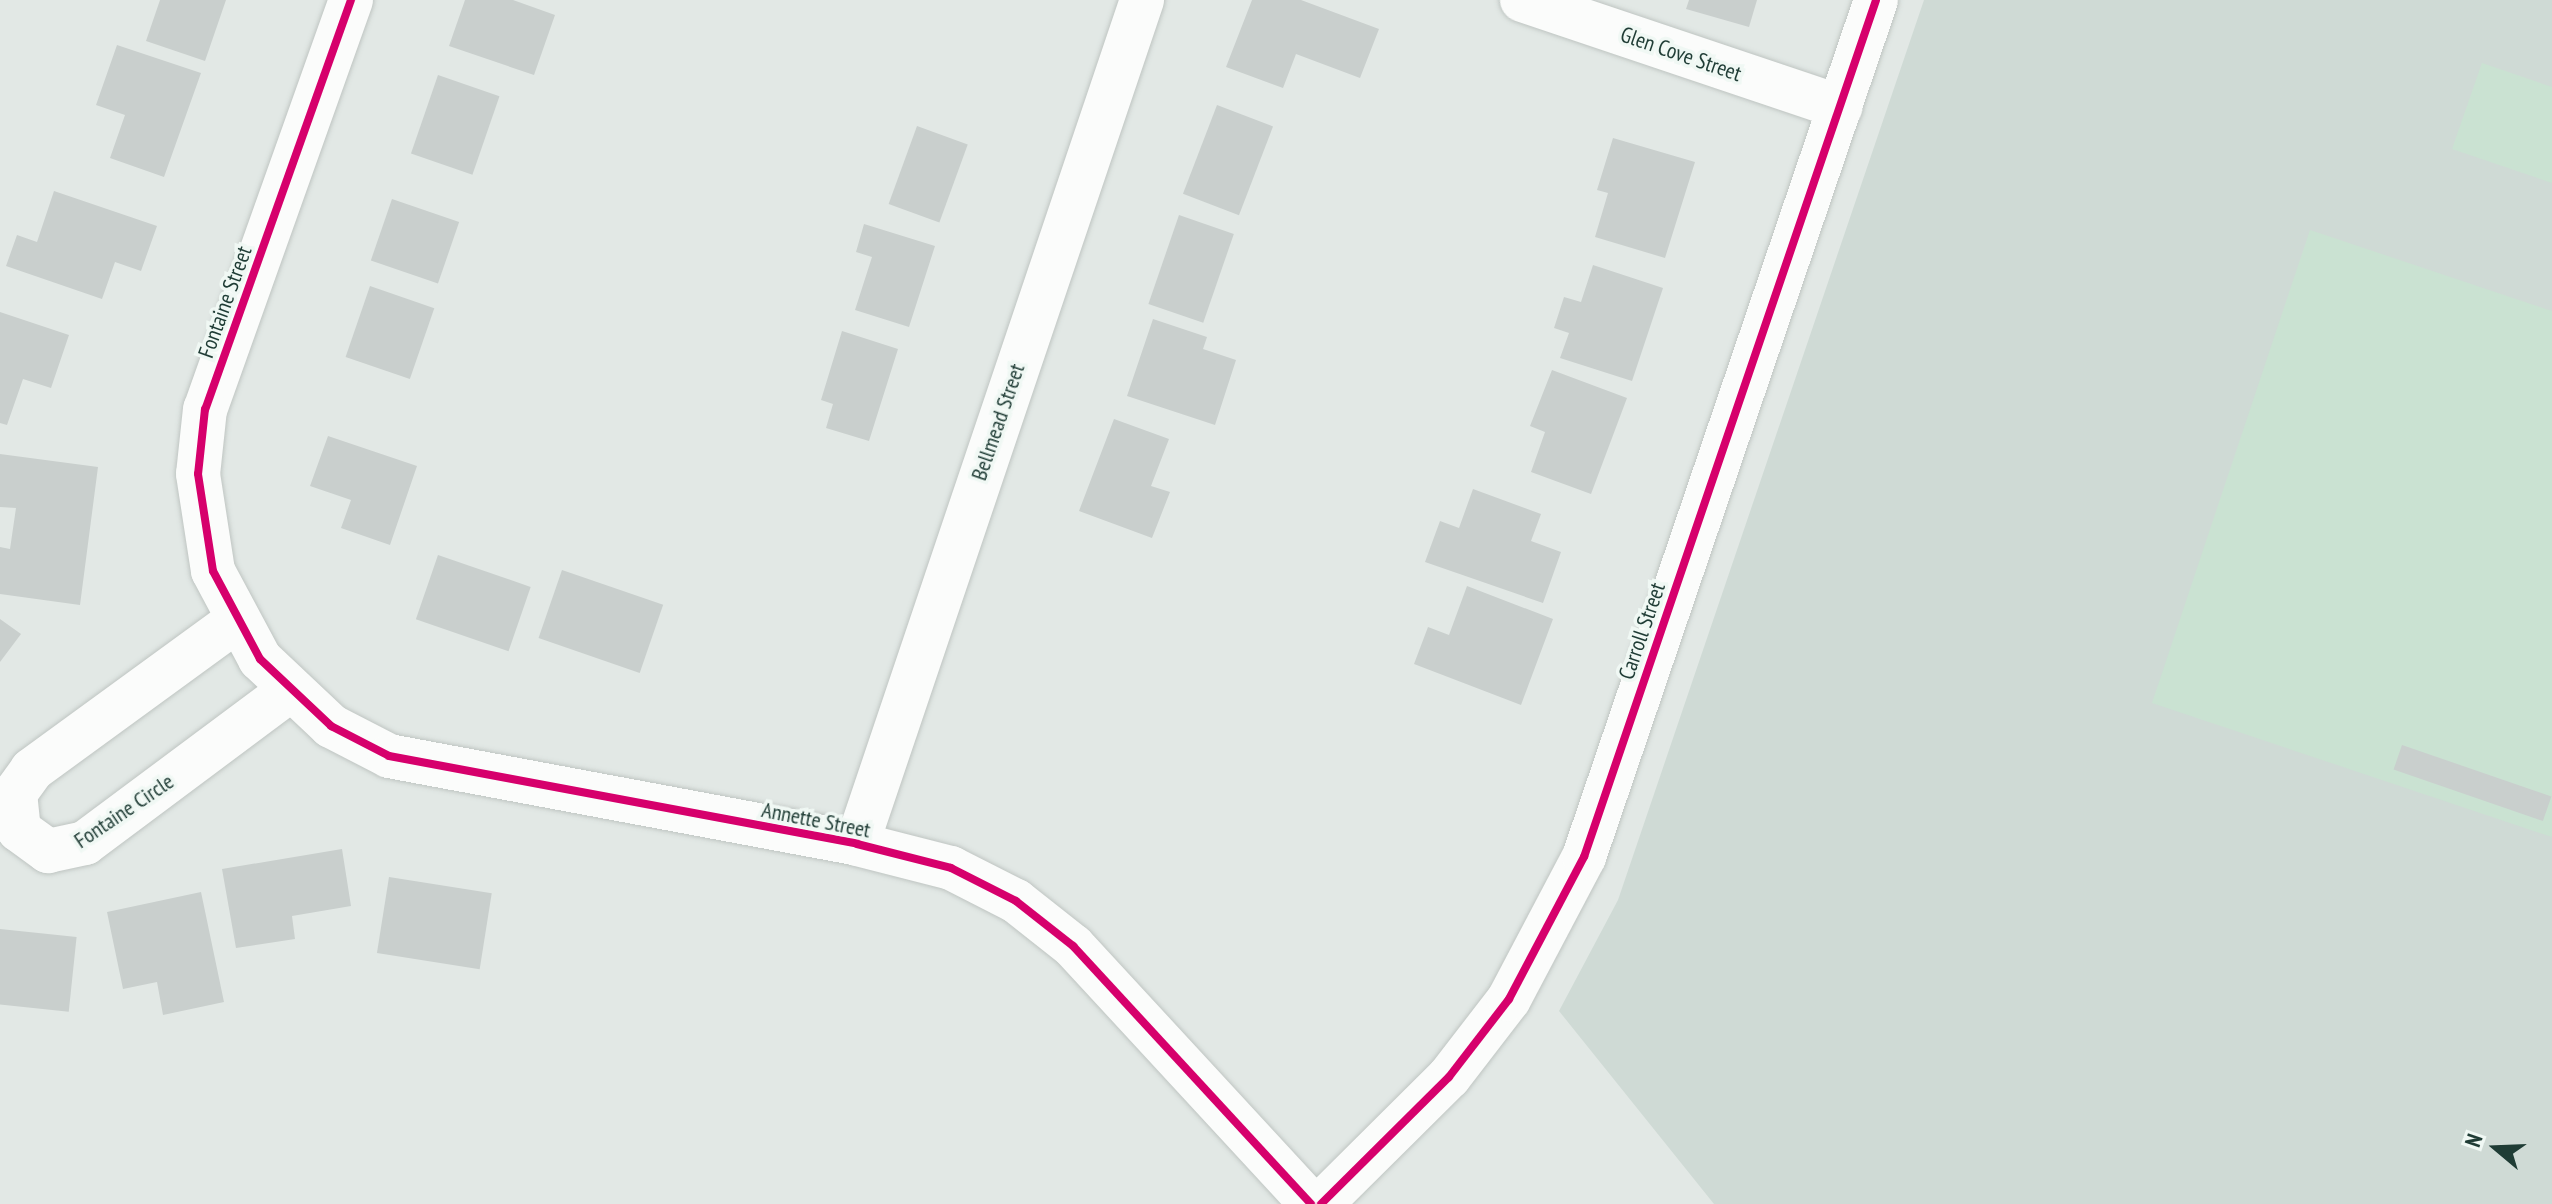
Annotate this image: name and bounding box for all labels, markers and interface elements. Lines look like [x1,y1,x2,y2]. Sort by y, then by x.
street label: Glen Cove Street [1617,21,1745,87]
street label: Fontaine Street [193,243,257,361]
street label: Bellmead Street [966,360,1030,484]
street label: Carroll Street [1613,579,1671,683]
street label: Fontaine Circle [69,768,179,854]
street label: Annette Street [759,797,873,843]
north arrow [2456,1108,2536,1188]
text: N [2458,1130,2488,1150]

